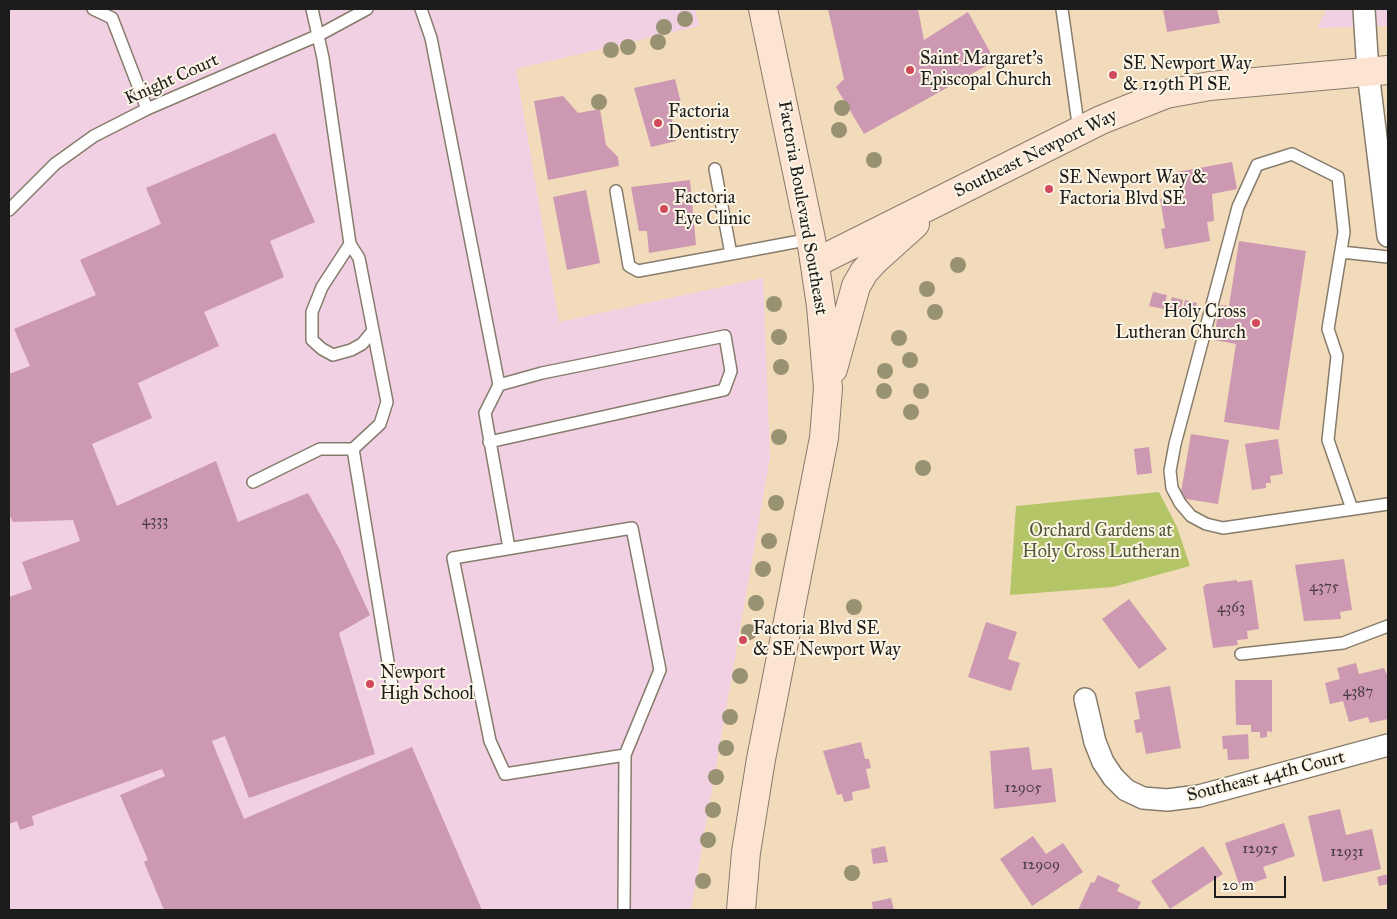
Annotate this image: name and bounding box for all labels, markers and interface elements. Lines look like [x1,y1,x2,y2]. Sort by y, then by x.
place label: Saint Margaret's Episcopal Church [920,49,1052,92]
street label: Knight Court [122,50,222,110]
place label: SE Newport Way & 129th Pl SE [1123,54,1252,96]
marker: Saint Margaret's Episcopal Church [904,64,916,76]
marker: SE Newport Way & 129th Pl SE [1107,69,1119,81]
street label: Factoria Boulevard Southeast [772,99,832,317]
place label: Factoria Dentistry [668,102,739,144]
street label: Southeast Newport Way [951,105,1121,203]
marker: Factoria Dentistry [652,117,664,129]
place label: SE Newport Way & Factoria Blvd SE [1059,168,1207,210]
marker: SE Newport Way & Factoria Blvd SE [1043,183,1055,195]
place label: Factoria Eye Clinic [674,188,750,230]
marker: Factoria Eye Clinic [658,203,670,215]
place label: Holy Cross Lutheran Church [1115,302,1246,344]
marker: Holy Cross Lutheran Church [1250,317,1262,329]
house number: 4333 [142,512,168,530]
park label: Orchard Gardens at Holy Cross Lutheran [1022,521,1180,564]
house number: 4375 [1309,578,1339,596]
house number: 4363 [1217,599,1245,617]
place label: Factoria Blvd SE & SE Newport Way [753,619,901,662]
marker: Factoria Blvd SE & SE Newport Way [737,634,749,646]
place label: Newport High School [380,663,474,706]
marker: Newport High School [364,678,376,690]
house number: 4387 [1343,683,1373,701]
street label: Southeast 44th Court [1185,747,1347,807]
house number: 12905 [1004,779,1042,797]
house number: 12925 [1242,840,1278,858]
house number: 12931 [1330,843,1364,861]
house number: 12909 [1022,856,1060,874]
scale bar [1217,866,1290,898]
text: 20 m [1222,876,1254,894]

